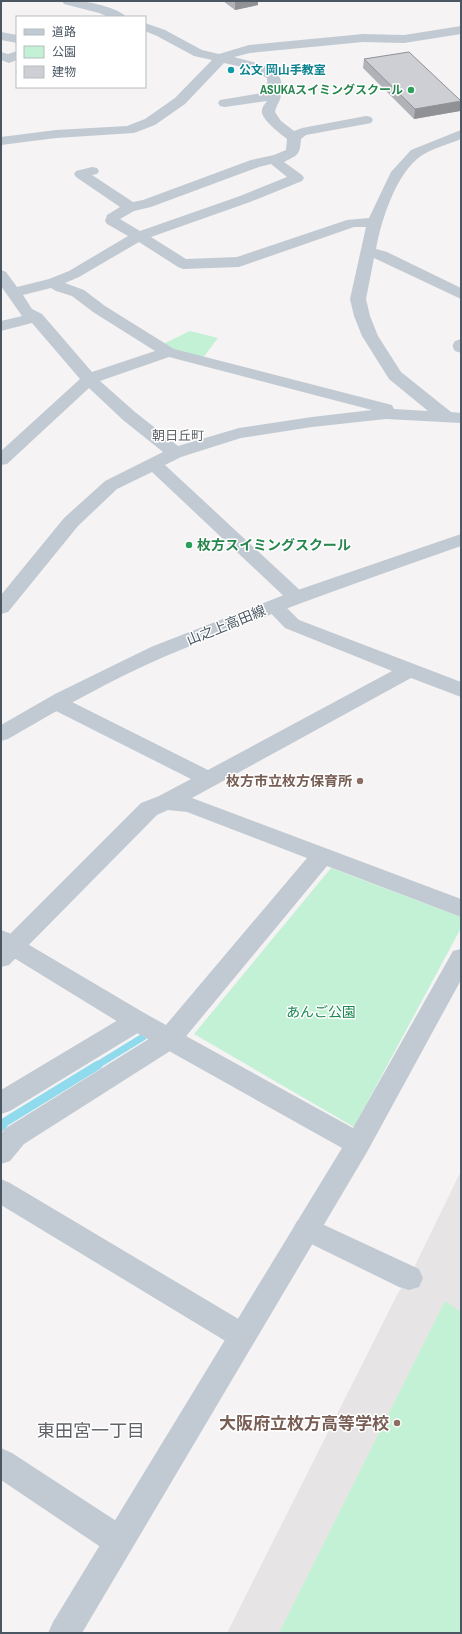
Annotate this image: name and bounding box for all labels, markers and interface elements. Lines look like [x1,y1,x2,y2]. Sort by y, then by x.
legend [16,16,146,88]
text: 道路 [52,24,76,40]
text: 公園 [52,44,76,60]
place label: 公文 岡山手教室 [239,62,326,78]
text: 建物 [52,64,76,80]
marker: 公文 岡山手教室 [226,65,236,75]
place label: ASUKAスイミングスクール [260,82,403,98]
marker: ASUKAスイミングスクール [406,85,416,95]
district label: 朝日丘町 [152,427,204,444]
place label: 枚方スイミングスクール [197,536,351,554]
marker: 枚方スイミングスクール [184,540,194,550]
street label: 山之上高田線 [184,601,268,649]
place label: 枚方市立枚方保育所 [226,772,352,790]
marker: 枚方市立枚方保育所 [355,776,365,786]
park label: あんご公園 [286,1003,356,1021]
place label: 大阪府立枚方高等学校 [219,1411,389,1434]
district label: 東田宮一丁目 [37,1418,145,1443]
marker: 大阪府立枚方高等学校 [392,1418,402,1428]

